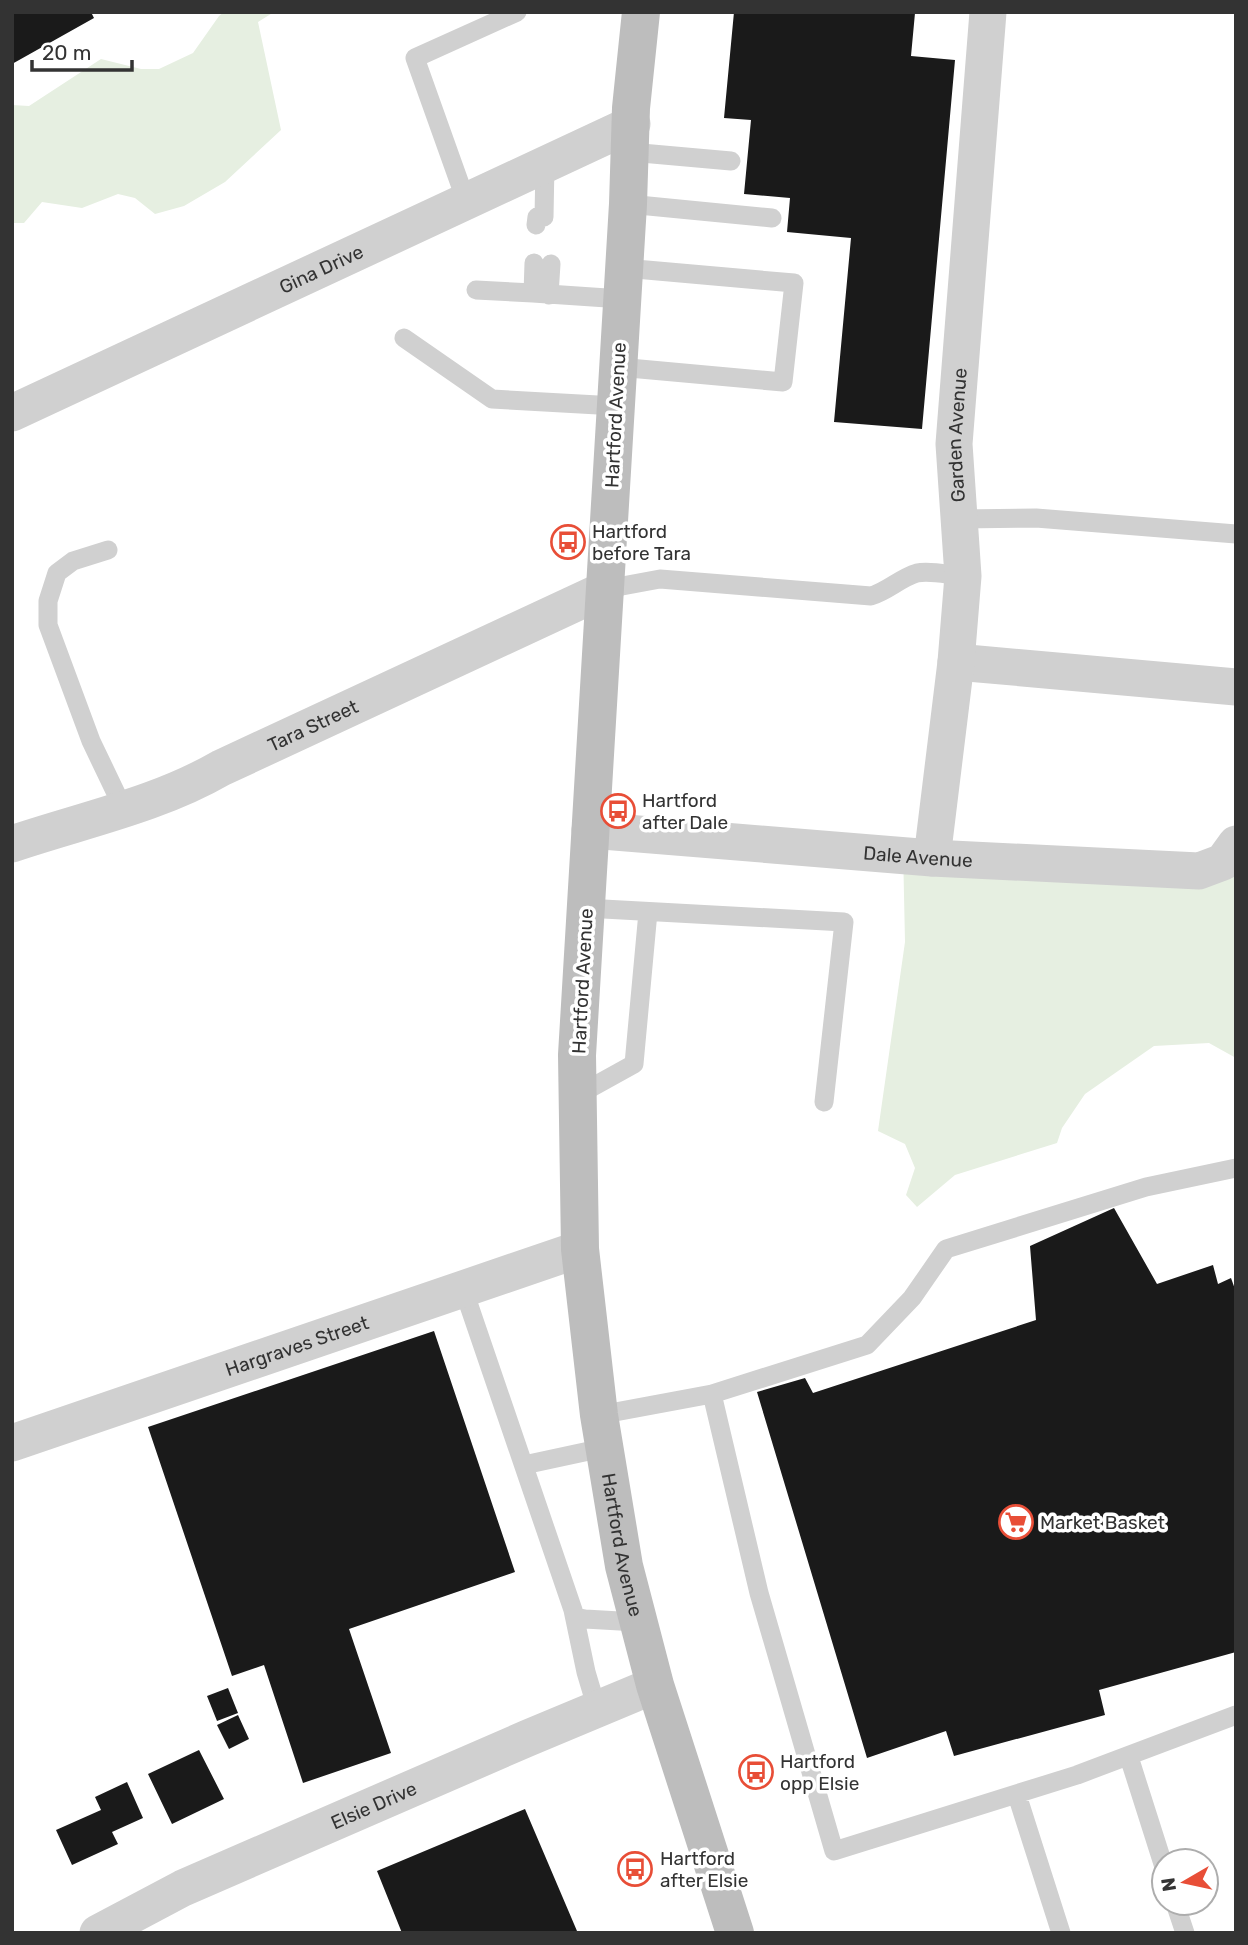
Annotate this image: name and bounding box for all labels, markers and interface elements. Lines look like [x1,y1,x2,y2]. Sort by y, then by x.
scale bar [32,28,131,72]
text: 20 m [42,40,91,65]
street label: Gina Drive [276,240,367,299]
street label: Hartford Avenue [600,342,631,488]
street label: Garden Avenue [943,367,972,503]
place label: Hartford before Tara [592,520,691,565]
bus stop icon: Hartford before Tara [549,523,587,561]
street label: Tara Street [264,695,362,757]
place label: Hartford after Dale [642,789,728,834]
bus stop icon: Hartford after Dale [599,792,637,830]
street label: Dale Avenue [862,841,973,872]
street label: Hartford Avenue [567,908,598,1054]
street label: Hargraves Street [222,1311,372,1381]
street label: Hartford Avenue [597,1471,648,1619]
supermarket icon: Market Basket [997,1503,1035,1541]
place label: Market Basket [1040,1511,1166,1534]
place label: Hartford opp Elsie [780,1750,859,1795]
bus stop icon: Hartford opp Elsie [737,1753,775,1791]
street label: Elsie Drive [327,1777,420,1834]
place label: Hartford after Elsie [660,1847,748,1892]
north arrow [1150,1847,1220,1917]
bus stop icon: Hartford after Elsie [616,1850,654,1888]
text: N [1156,1876,1181,1893]

